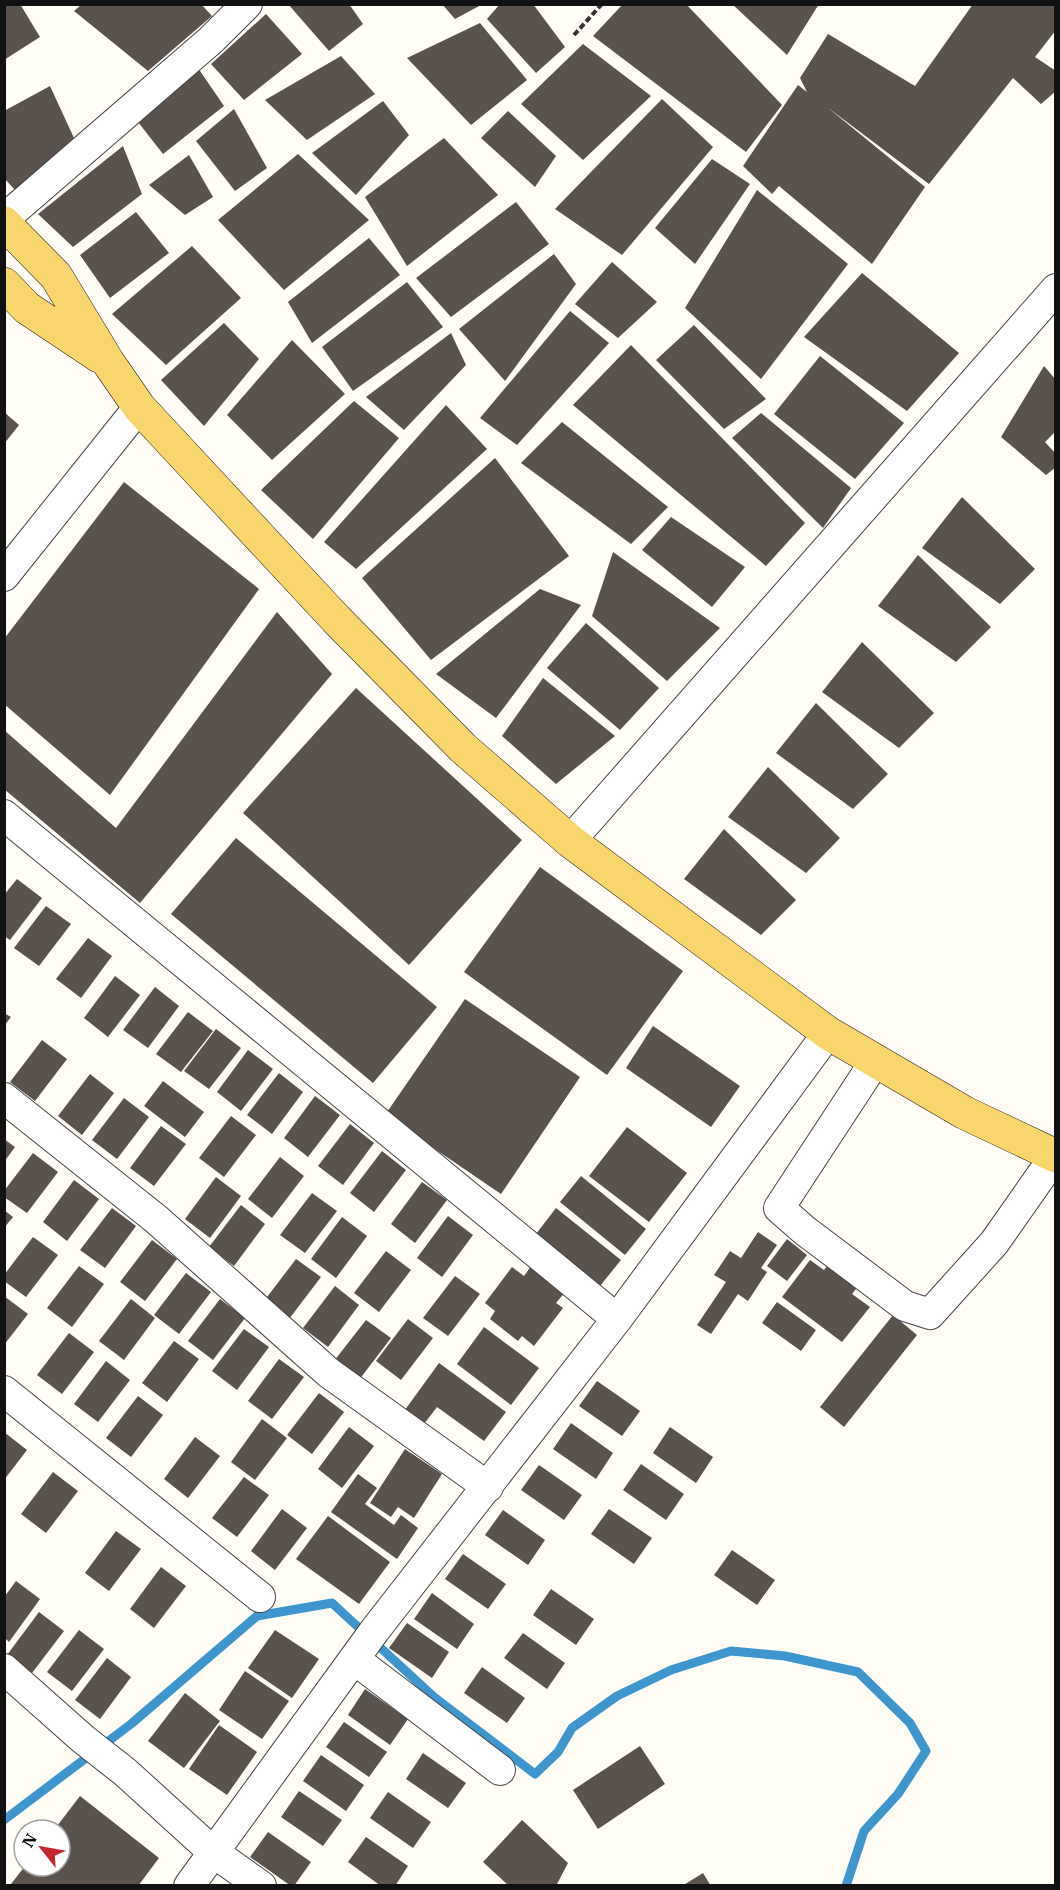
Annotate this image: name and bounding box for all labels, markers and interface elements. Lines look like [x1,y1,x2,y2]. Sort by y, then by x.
north arrow [12,1818,72,1878]
text: N [17,1830,41,1851]

